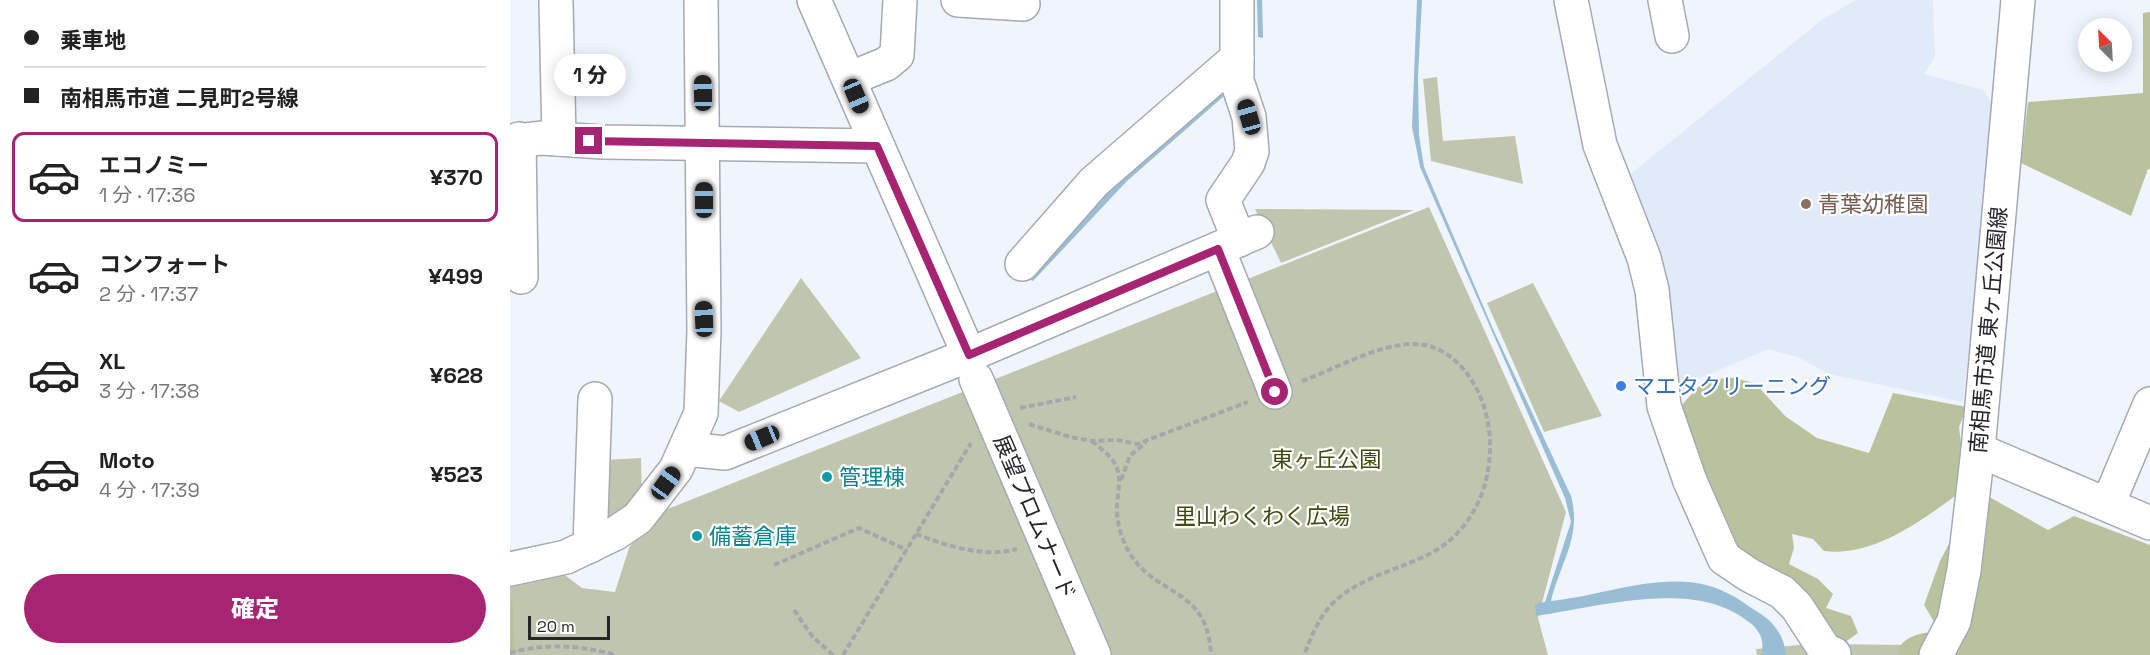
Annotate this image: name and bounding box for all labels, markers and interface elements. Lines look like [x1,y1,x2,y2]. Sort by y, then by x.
north arrow [2078,18,2132,72]
map controls [2078,18,2132,72]
text: 乗車地 [60,26,126,54]
callout: 1 分 [553,54,625,96]
text: 1 分 [573,62,607,88]
car [694,75,712,111]
car [841,76,871,116]
text: 南相馬市道 二見町2号線 [60,84,299,112]
car [1235,97,1263,137]
route end [575,127,602,154]
icon: car [27,150,81,204]
text: エコノミー [99,151,209,179]
text: ¥370 [430,163,483,191]
text: 1 分 · 17:36 [99,182,196,208]
car [695,182,713,218]
place label: 青葉幼稚園 [1818,190,1928,218]
marker: 青葉幼稚園 [1799,197,1813,211]
street label: 南相馬市道 東ヶ丘公園線 [1963,205,2013,455]
icon: car [27,249,81,303]
text: コンフォート [99,250,230,278]
text: ¥499 [428,262,483,290]
text: 2 分 · 17:37 [99,281,198,307]
car [694,301,714,337]
text: XL [99,347,125,375]
icon: car [27,348,81,402]
text: ¥628 [430,361,483,389]
place label: マエタクリーニング [1633,372,1831,400]
text: 3 分 · 17:38 [99,378,199,404]
route start [1261,378,1288,405]
marker: マエタクリーニング [1614,379,1628,393]
car [742,423,782,453]
street label: 展望プロムナード [988,431,1082,603]
park label: 東ヶ丘公園 [1271,445,1381,473]
text: Moto [99,446,155,474]
icon: car [27,447,81,501]
text: ¥523 [430,460,483,488]
car [648,463,684,503]
place label: 管理棟 [839,463,905,491]
marker: 管理棟 [820,470,834,484]
text: 4 分 · 17:39 [99,477,200,503]
park label: 里山わくわく広場 [1174,502,1350,530]
place label: 備蓄倉庫 [709,522,797,550]
marker: 備蓄倉庫 [690,529,704,543]
button: 確定 [24,574,486,643]
scale bar [528,613,610,640]
text: 20 m [537,616,575,637]

